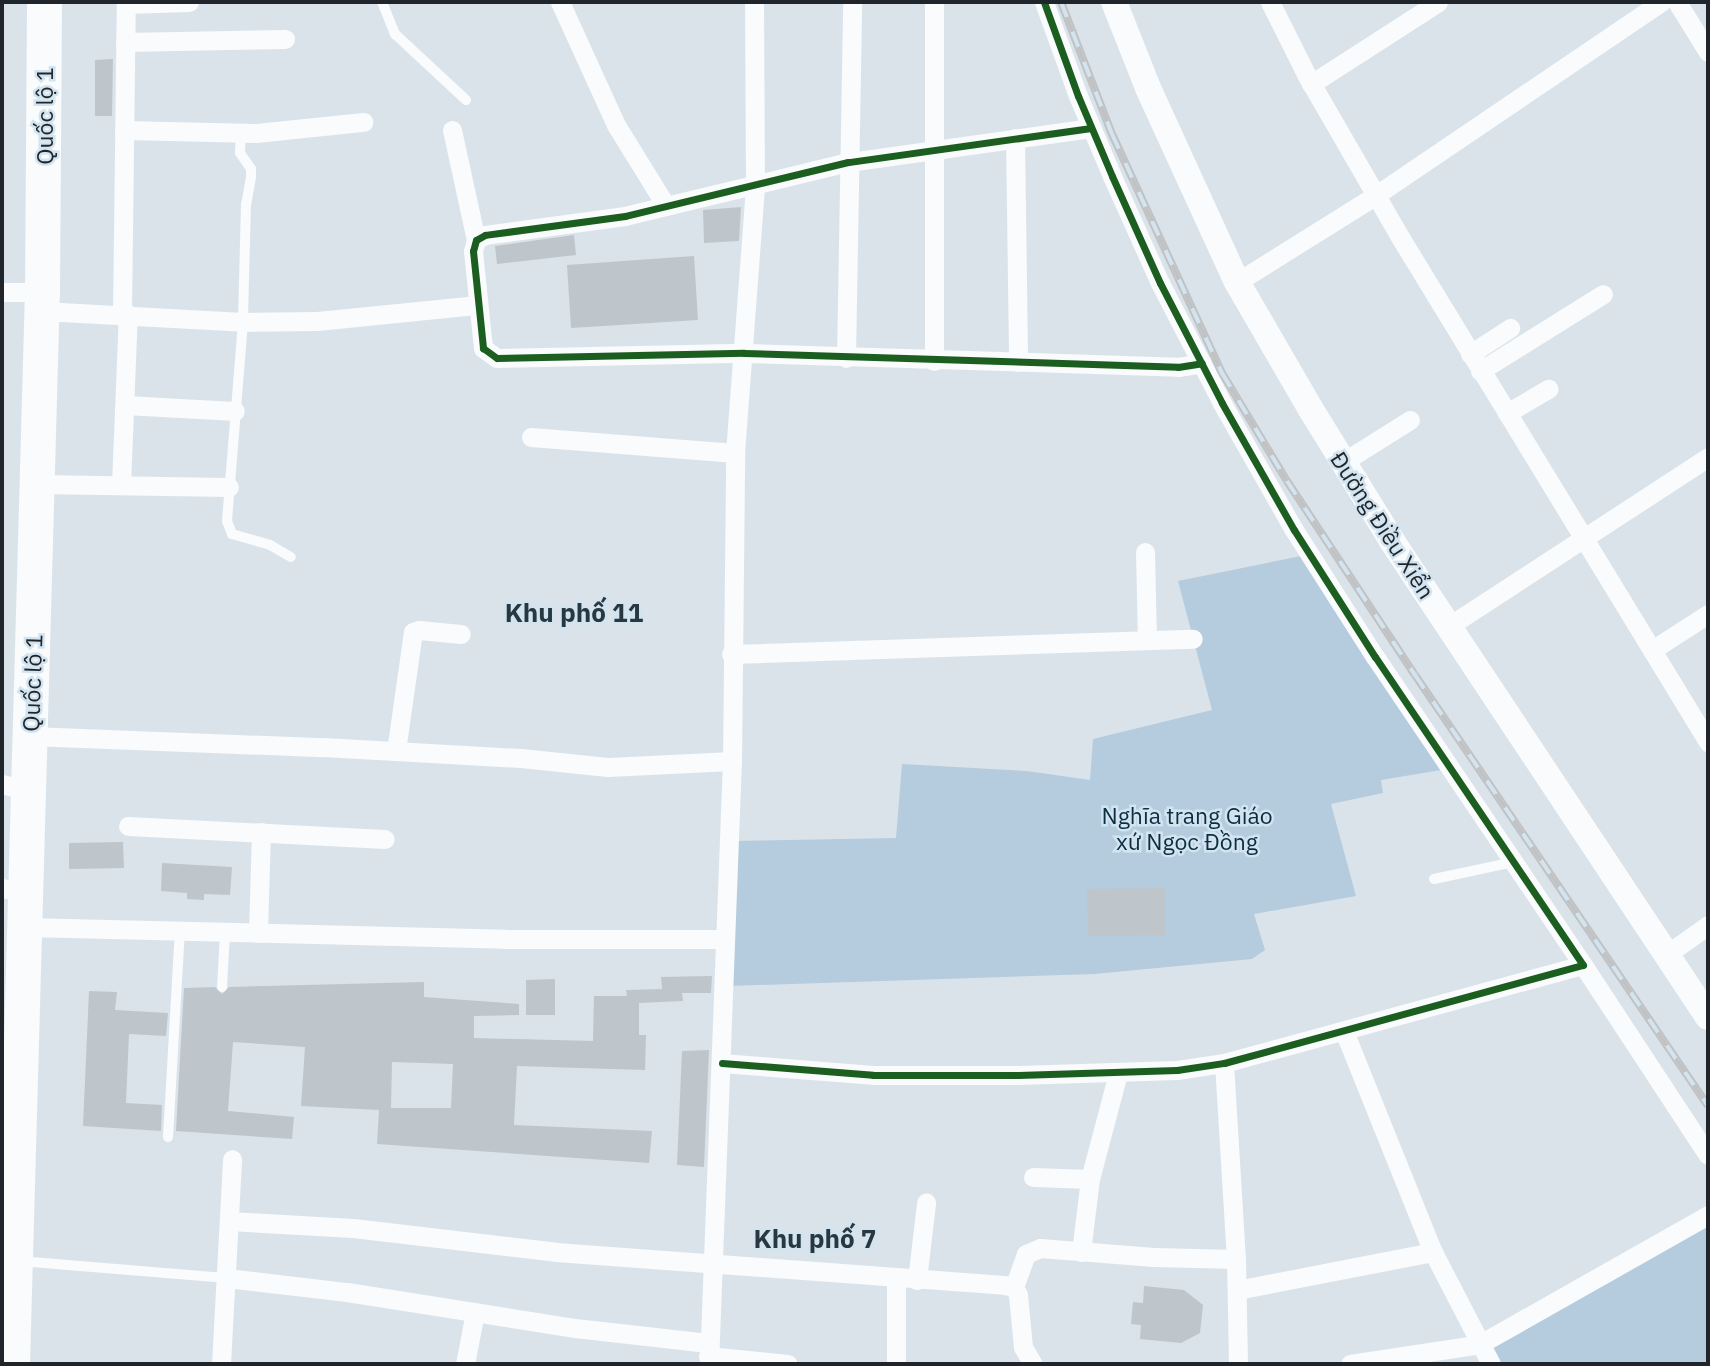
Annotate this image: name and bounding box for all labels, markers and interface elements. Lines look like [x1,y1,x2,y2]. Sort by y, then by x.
street label: Quốc lộ 1 [30,67,58,165]
street label: Đường Điều Xiển [1325,446,1441,604]
district label: Khu phố 11 [505,597,643,629]
street label: Quốc lộ 1 [17,634,47,732]
park label: Nghĩa trang Giáo xứ Ngọc Đồng [1101,801,1273,855]
district label: Khu phố 7 [754,1223,876,1255]

